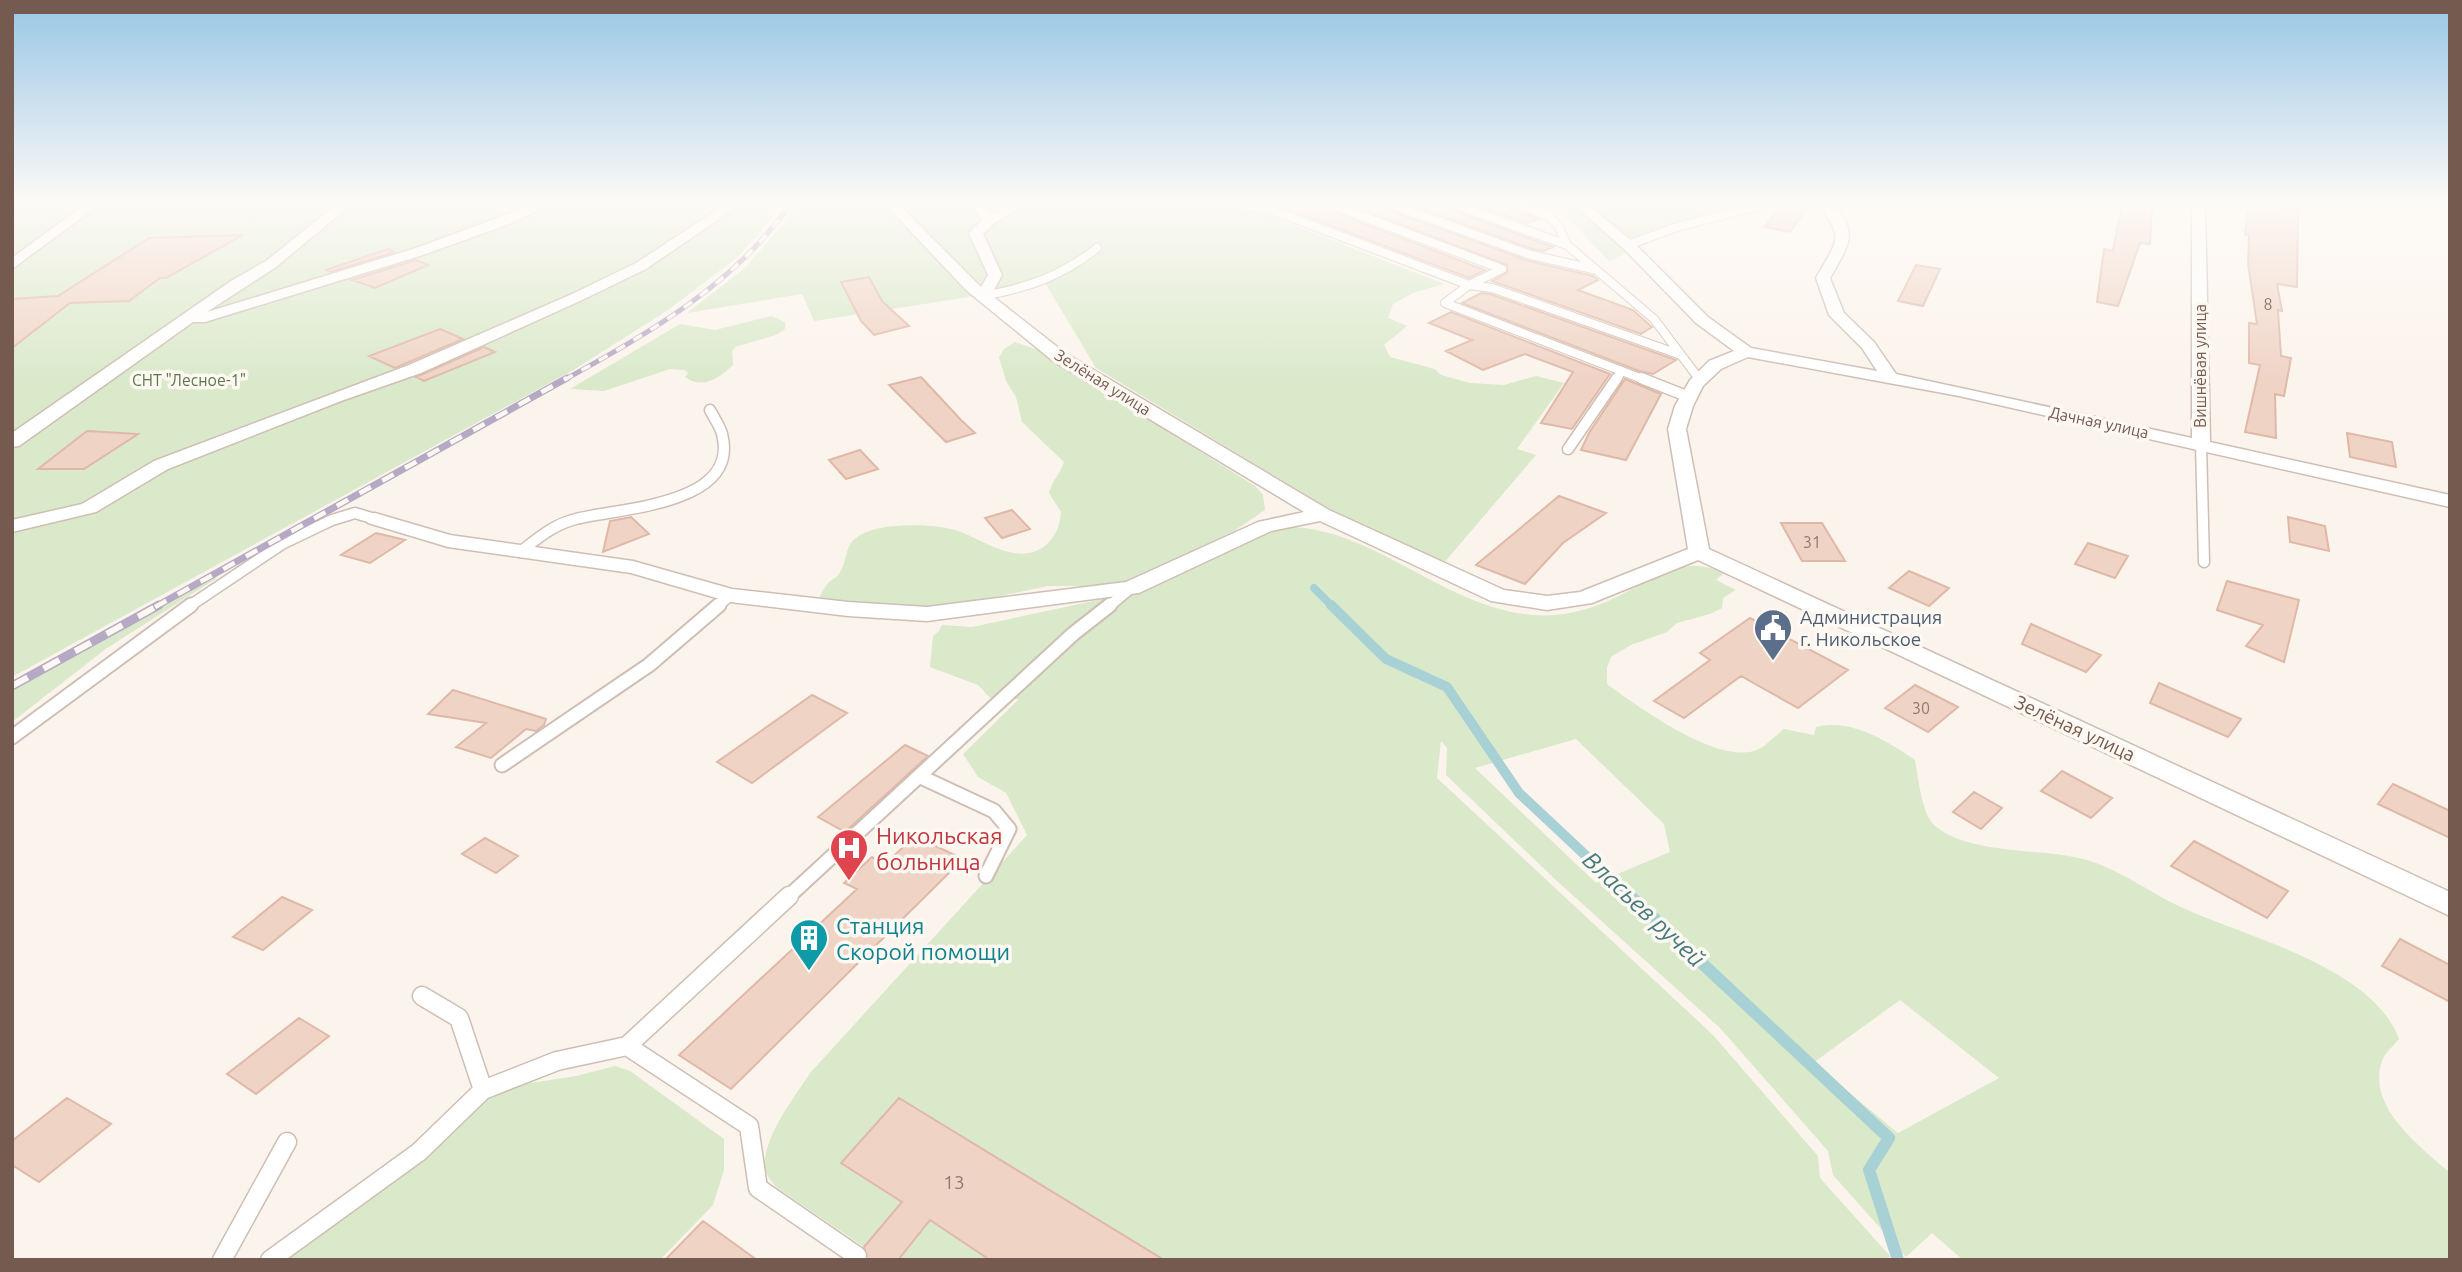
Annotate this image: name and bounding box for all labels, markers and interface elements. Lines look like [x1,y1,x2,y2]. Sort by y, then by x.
house number: 8 [2263,295,2273,313]
street label: Вишнёвая улица [2191,304,2209,428]
street label: Зелёная улица [1052,345,1154,419]
park label: СНТ "Лесное-1" [132,371,246,389]
street label: Дачная улица [2048,403,2150,441]
house number: 31 [1803,533,1821,551]
place label: Администрация г. Никольское [1800,606,1942,650]
public building icon: Администрация г. Никольское [1752,607,1794,662]
street label: Зелёная улица [2011,691,2139,765]
house number: 30 [1912,699,1930,717]
place label: Никольская больница [876,823,1003,874]
hospital icon: Никольская больница [828,827,870,882]
water label: Власьев ручей [1578,846,1710,972]
place label: Станция Скорой помощи [836,913,1010,964]
building icon: Станция Скорой помощи [788,917,830,972]
house number: 13 [943,1171,965,1193]

